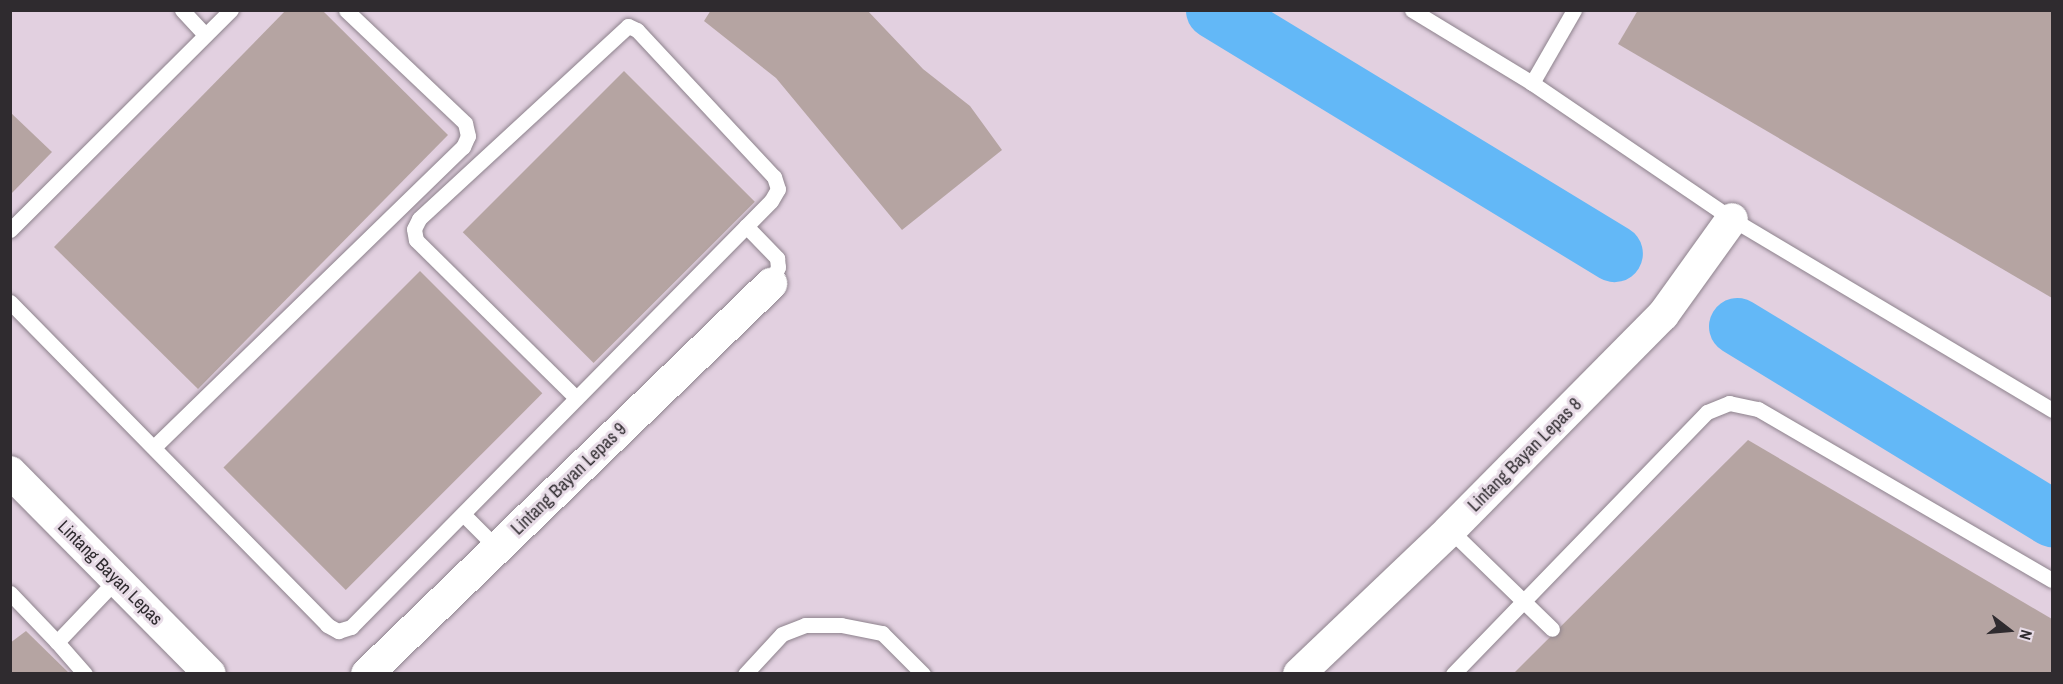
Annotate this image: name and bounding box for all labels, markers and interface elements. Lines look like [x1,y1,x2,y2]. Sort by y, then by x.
street label: Lintang Bayan Lepas 8 [1464,394,1586,516]
street label: Lintang Bayan Lepas 9 [507,418,631,540]
street label: Lintang Bayan Lepas [53,516,167,630]
north arrow [1979,600,2039,660]
text: N [2014,627,2038,643]

